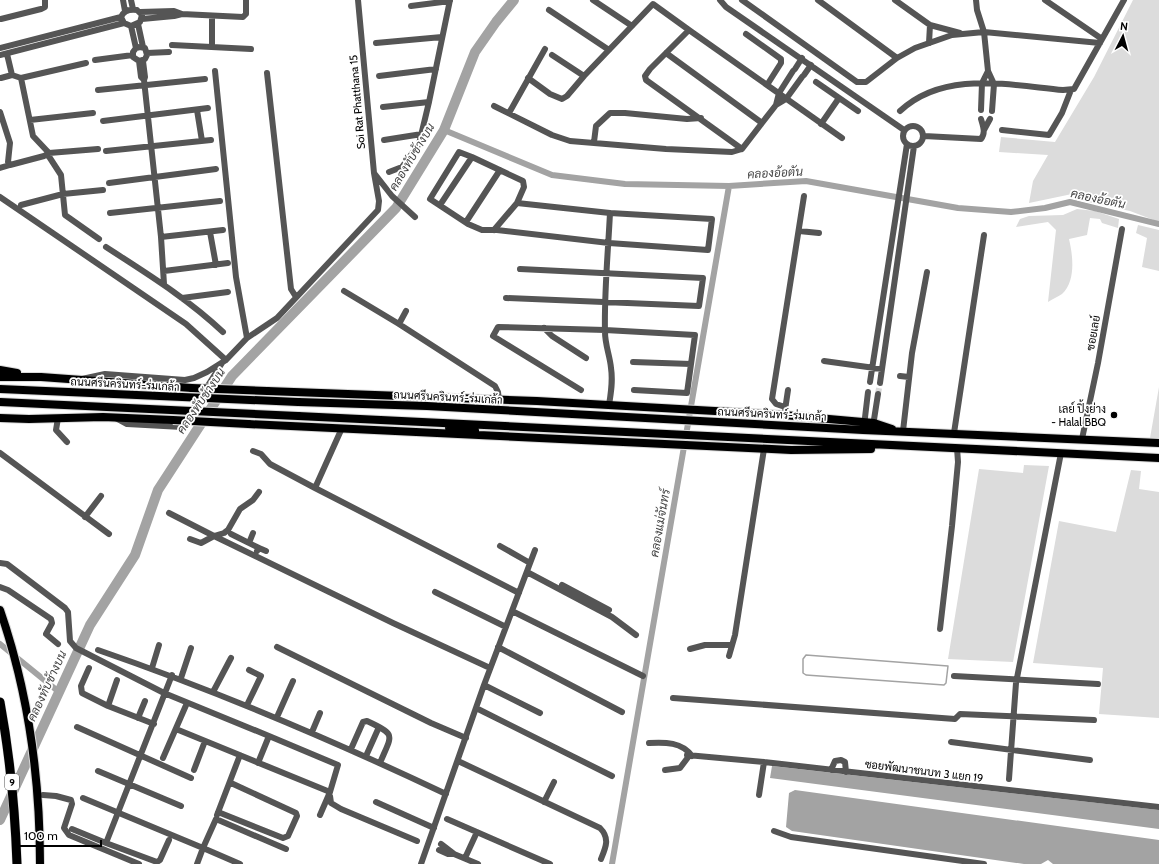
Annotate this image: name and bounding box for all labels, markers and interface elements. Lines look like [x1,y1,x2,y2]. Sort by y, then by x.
north arrow [1103,16,1143,56]
text: N [1119,19,1129,33]
street label: Soi Rat Phatthana 15 [346,54,368,150]
water label: คลองทับช้างบน [386,120,438,193]
water label: คลองอ้อตัน [747,164,804,181]
water label: คลองอ้อตัน [1069,185,1127,212]
street label: ซอยเลย์ [1082,314,1103,352]
water label: คลองทับช้างบน [173,365,228,437]
street label: ถนนศรีนครินทร์-ร่มเกล้า [70,373,180,394]
street label: ถนนศรีนครินทร์-ร่มเกล้า [393,386,503,407]
place label: เลย์ ปิ้งย่าง - Halal BBQ [1051,399,1107,429]
street label: ถนนศรีนครินทร์-ร่มเกล้า [717,403,827,424]
marker: เลย์ ปิ้งย่าง - Halal BBQ [1109,410,1119,420]
water label: คลองแม่จันทร์ [646,486,673,558]
water label: คลองทับช้างบน [24,648,70,724]
street label: ซอยพัฒนาชนบท 3 แยก 19 [864,757,984,785]
road number: 9 [5,774,19,790]
scale bar [18,822,101,848]
text: 100 m [24,828,58,843]

